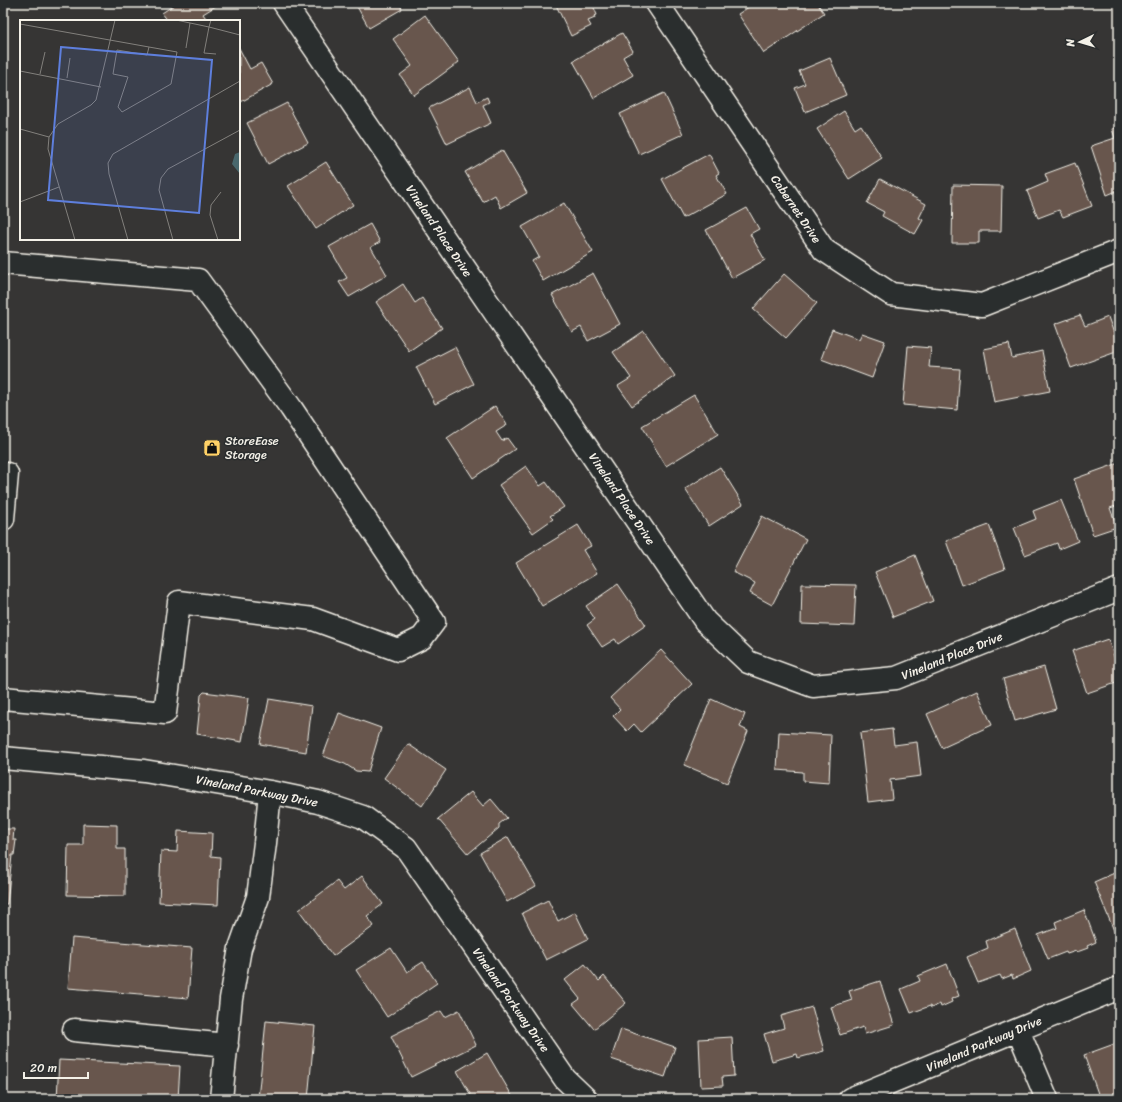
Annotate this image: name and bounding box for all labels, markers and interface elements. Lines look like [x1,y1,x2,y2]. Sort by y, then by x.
inset map [20,20,240,240]
north arrow [1060,22,1100,62]
text: N [1061,38,1080,48]
street label: Cabernet Drive [765,170,827,248]
street label: Vineland Place Drive [400,180,478,282]
place label: StoreEase Storage [225,430,279,466]
shop icon: StoreEase Storage [202,438,222,458]
street label: Vineland Place Drive [583,448,661,550]
street label: Vineland Place Drive [898,626,1006,686]
street label: Vineland Parkway Drive [194,768,320,814]
street label: Vineland Parkway Drive [466,943,556,1057]
street label: Vineland Parkway Drive [923,1010,1045,1078]
scale bar [24,1054,88,1080]
text: 20 m [30,1057,57,1079]

